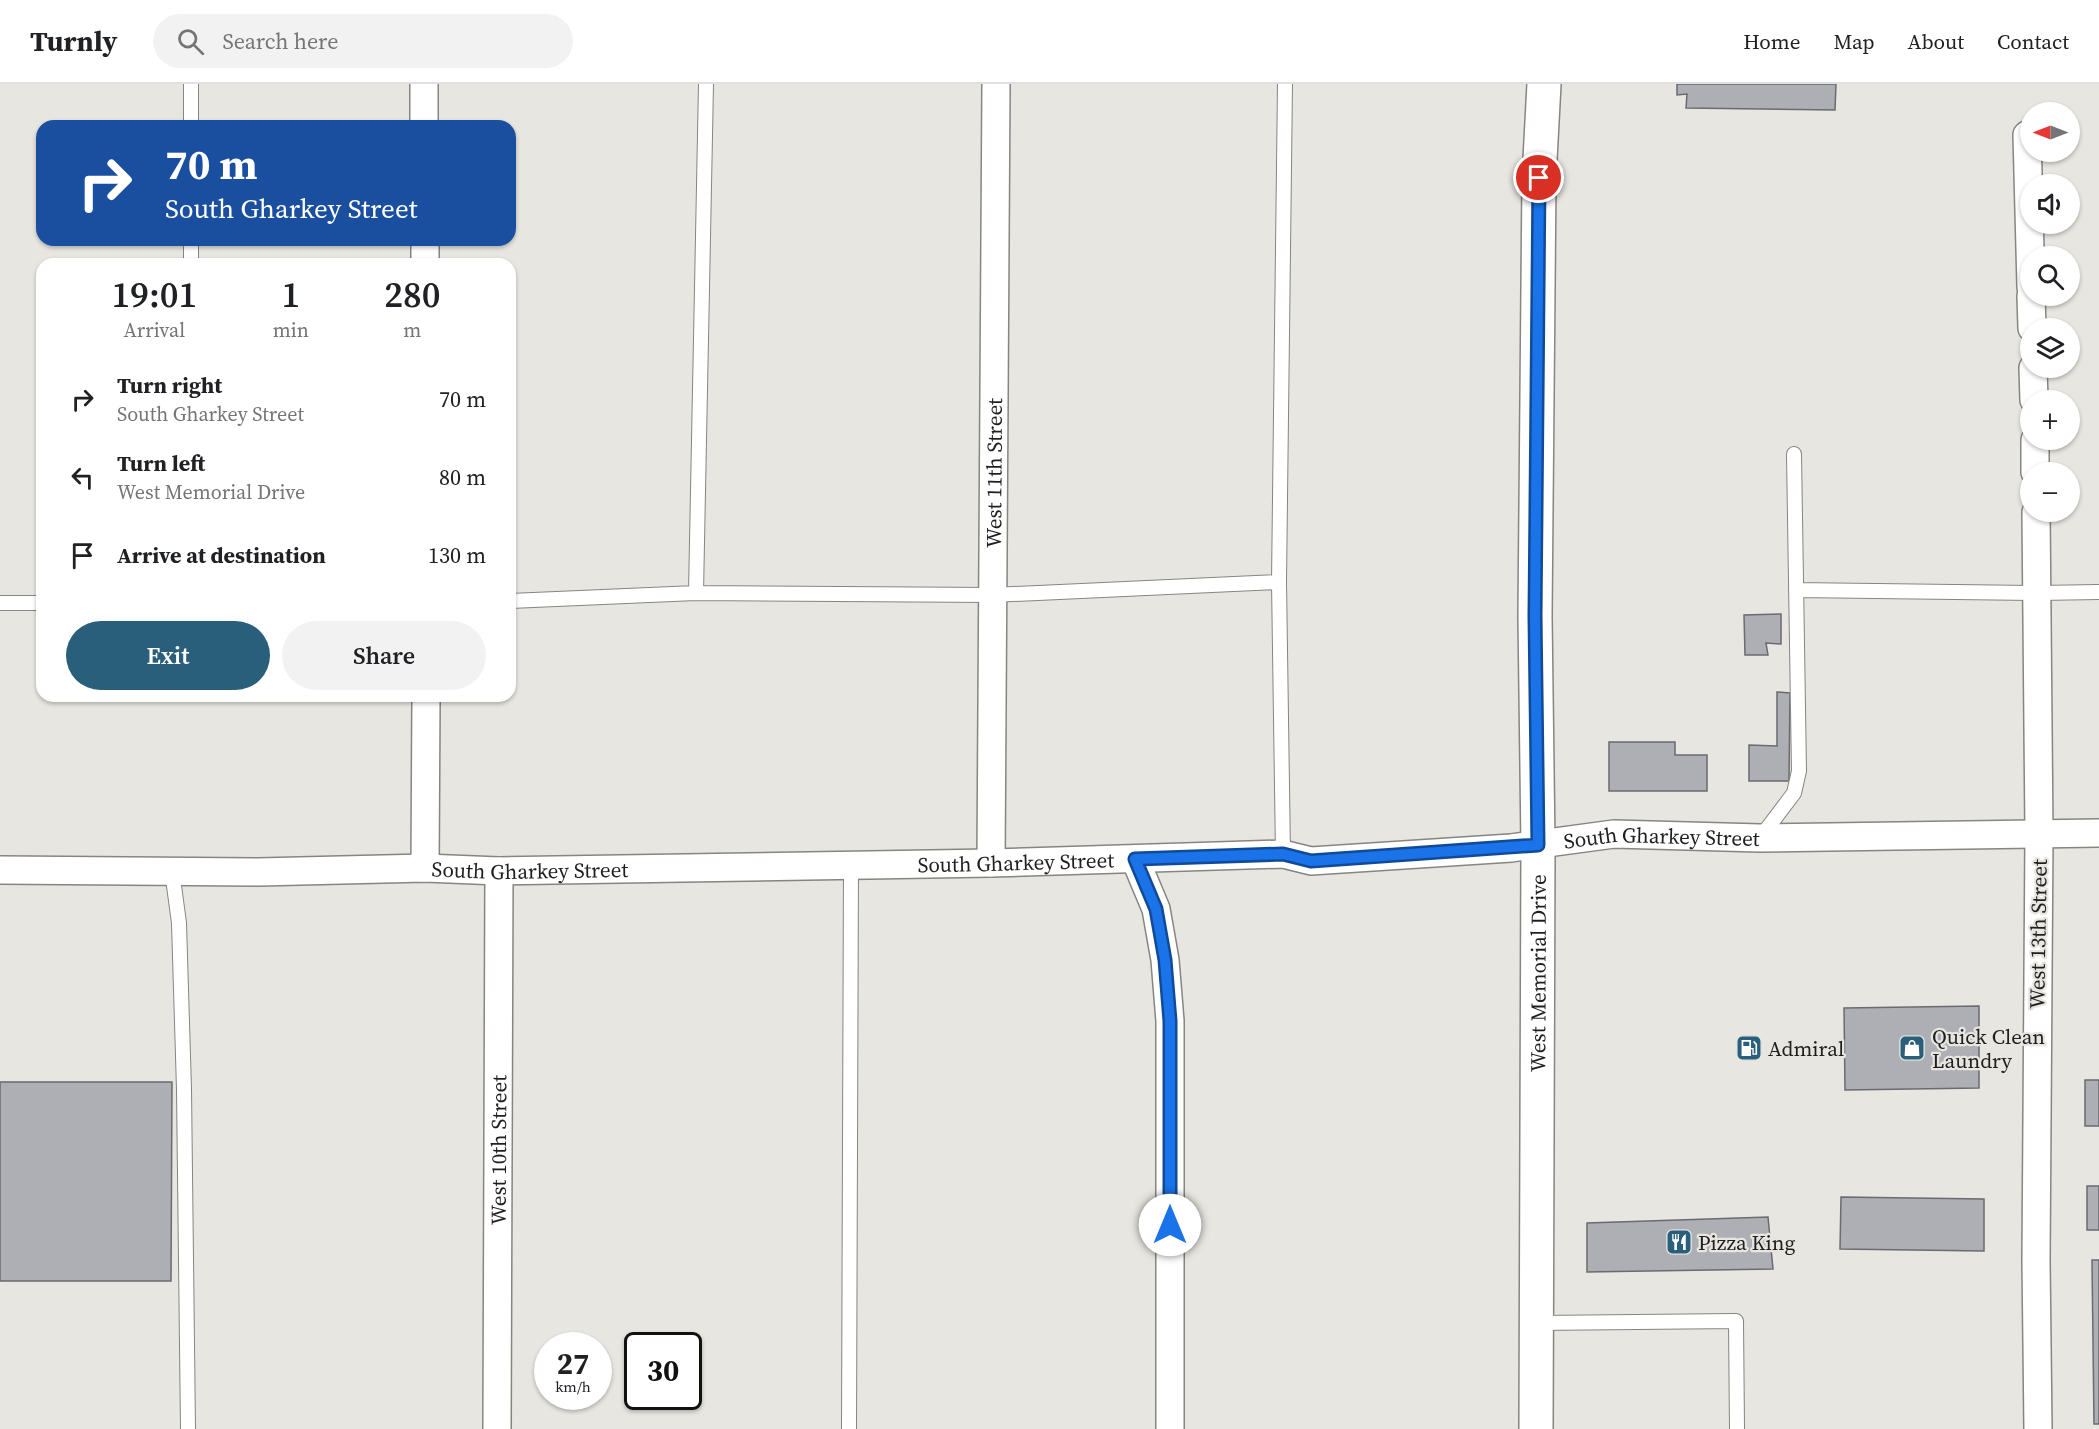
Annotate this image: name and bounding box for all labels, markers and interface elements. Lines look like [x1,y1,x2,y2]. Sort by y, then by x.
search box [153,14,573,68]
text: Turnly [30,22,117,60]
icon: search [174,25,207,58]
text: Search here [222,26,338,56]
text: Home [1743,27,1801,56]
text: Map [1834,27,1875,56]
text: About [1908,27,1964,56]
text: Contact [1997,27,2069,56]
north arrow [2020,102,2080,162]
map controls [2020,102,2080,522]
text: 70 m [165,135,258,193]
icon: right [66,144,144,222]
pin [1513,152,1564,203]
icon: arrive [1522,161,1555,194]
button: sound [2020,174,2080,234]
text: South Gharkey Street [165,190,417,227]
button: search [2020,246,2080,306]
text: 19:01 [112,270,197,319]
text: 1 [281,270,300,319]
text: 280 [384,270,440,319]
text: Arrival [123,316,185,344]
text: min [273,316,309,344]
text: m [403,316,421,344]
button: layers [2020,318,2080,378]
text: Turn right [117,370,222,400]
icon: right [66,383,99,416]
text: 70 m [439,384,486,414]
button: + [2020,390,2080,450]
street label: West 11th Street [979,398,1008,548]
text: South Gharkey Street [117,400,304,428]
text: Turn left [117,448,205,478]
icon: left [66,461,99,494]
text: 80 m [439,462,486,492]
button: − [2020,462,2080,522]
text: West Memorial Drive [117,478,305,506]
icon: arrive [66,539,99,572]
text: Arrive at destination [117,540,326,570]
text: 130 m [428,540,486,570]
button: Exit [66,621,270,690]
button: Share [282,621,486,690]
street label: South Gharkey Street [1562,819,1760,855]
street label: South Gharkey Street [917,845,1115,879]
street label: South Gharkey Street [431,854,629,886]
street label: West 13th Street [2022,859,2054,1009]
street label: West Memorial Drive [1523,874,1552,1072]
place label: Quick Clean Laundry [1932,1022,2045,1075]
fuel station icon: Admiral [1734,1033,1764,1063]
shop icon: Quick Clean Laundry [1897,1033,1927,1063]
place label: Admiral [1768,1034,1844,1063]
street label: West 10th Street [483,1075,513,1225]
position arrow [1138,1193,1202,1257]
restaurant icon: Pizza King [1664,1227,1694,1257]
place label: Pizza King [1698,1228,1796,1257]
speed limit sign: 30 [624,1332,702,1410]
text: 27 [557,1343,589,1384]
text: km/h [555,1376,591,1397]

